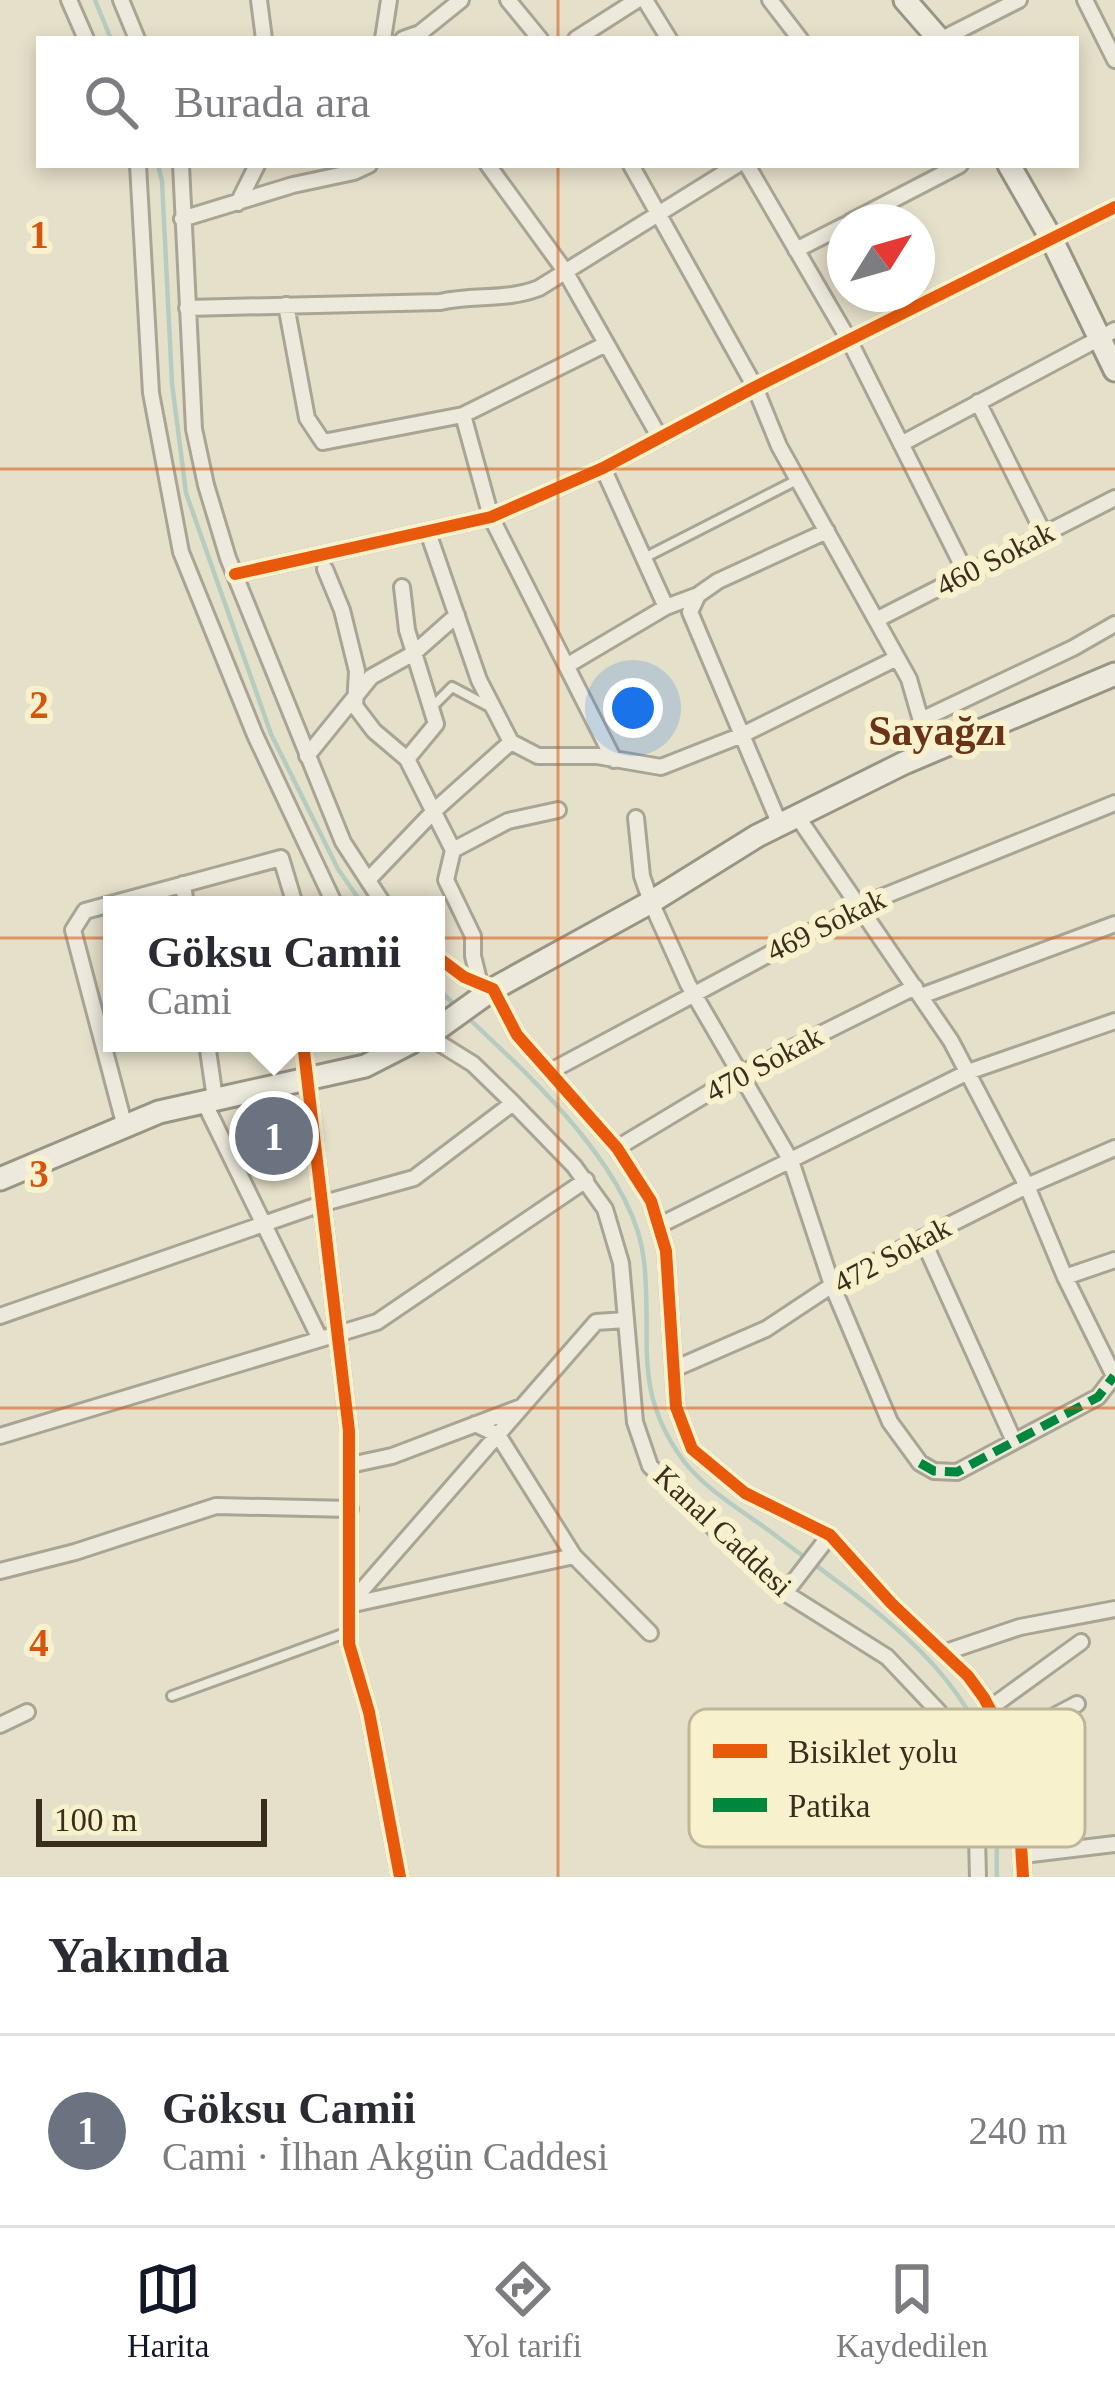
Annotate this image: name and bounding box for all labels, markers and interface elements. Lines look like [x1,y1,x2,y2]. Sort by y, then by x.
search box [36,36,1079,168]
icon: search [78,69,144,135]
text: Burada ara [174,77,370,127]
north arrow [827,204,935,312]
text: 1 [29,213,49,256]
street label: 460 Sokak [930,515,1059,602]
your location [603,678,663,738]
text: 2 [29,683,49,726]
district label: Sayağzı [868,708,1006,754]
street label: 469 Sokak [761,882,890,967]
popup [103,896,445,1052]
text: Göksu Camii [147,927,401,977]
text: Cami [147,979,232,1022]
street label: 470 Sokak [700,1019,828,1108]
pin: 1 [235,1091,313,1181]
text: 3 [29,1152,49,1195]
street label: 472 Sokak [828,1210,956,1299]
street label: Kanal Caddesi [648,1459,799,1603]
text: 4 [29,1621,49,1664]
legend [689,1709,1085,1847]
text: Bisiklet yolu [788,1734,958,1770]
text: Patika [788,1788,871,1824]
scale bar [36,1793,267,1846]
text: 100 m [54,1802,137,1838]
text: Yakında [48,1927,229,1983]
text: Göksu Camii [162,2083,416,2133]
text: 1 [77,2109,97,2152]
text: 240 m [968,2109,1067,2152]
text: Cami · İlhan Akgün Caddesi [162,2135,608,2178]
tab: Harita [127,2256,209,2365]
tab: Yol tarifi [463,2256,582,2365]
tab: Kaydedilen [836,2256,988,2365]

